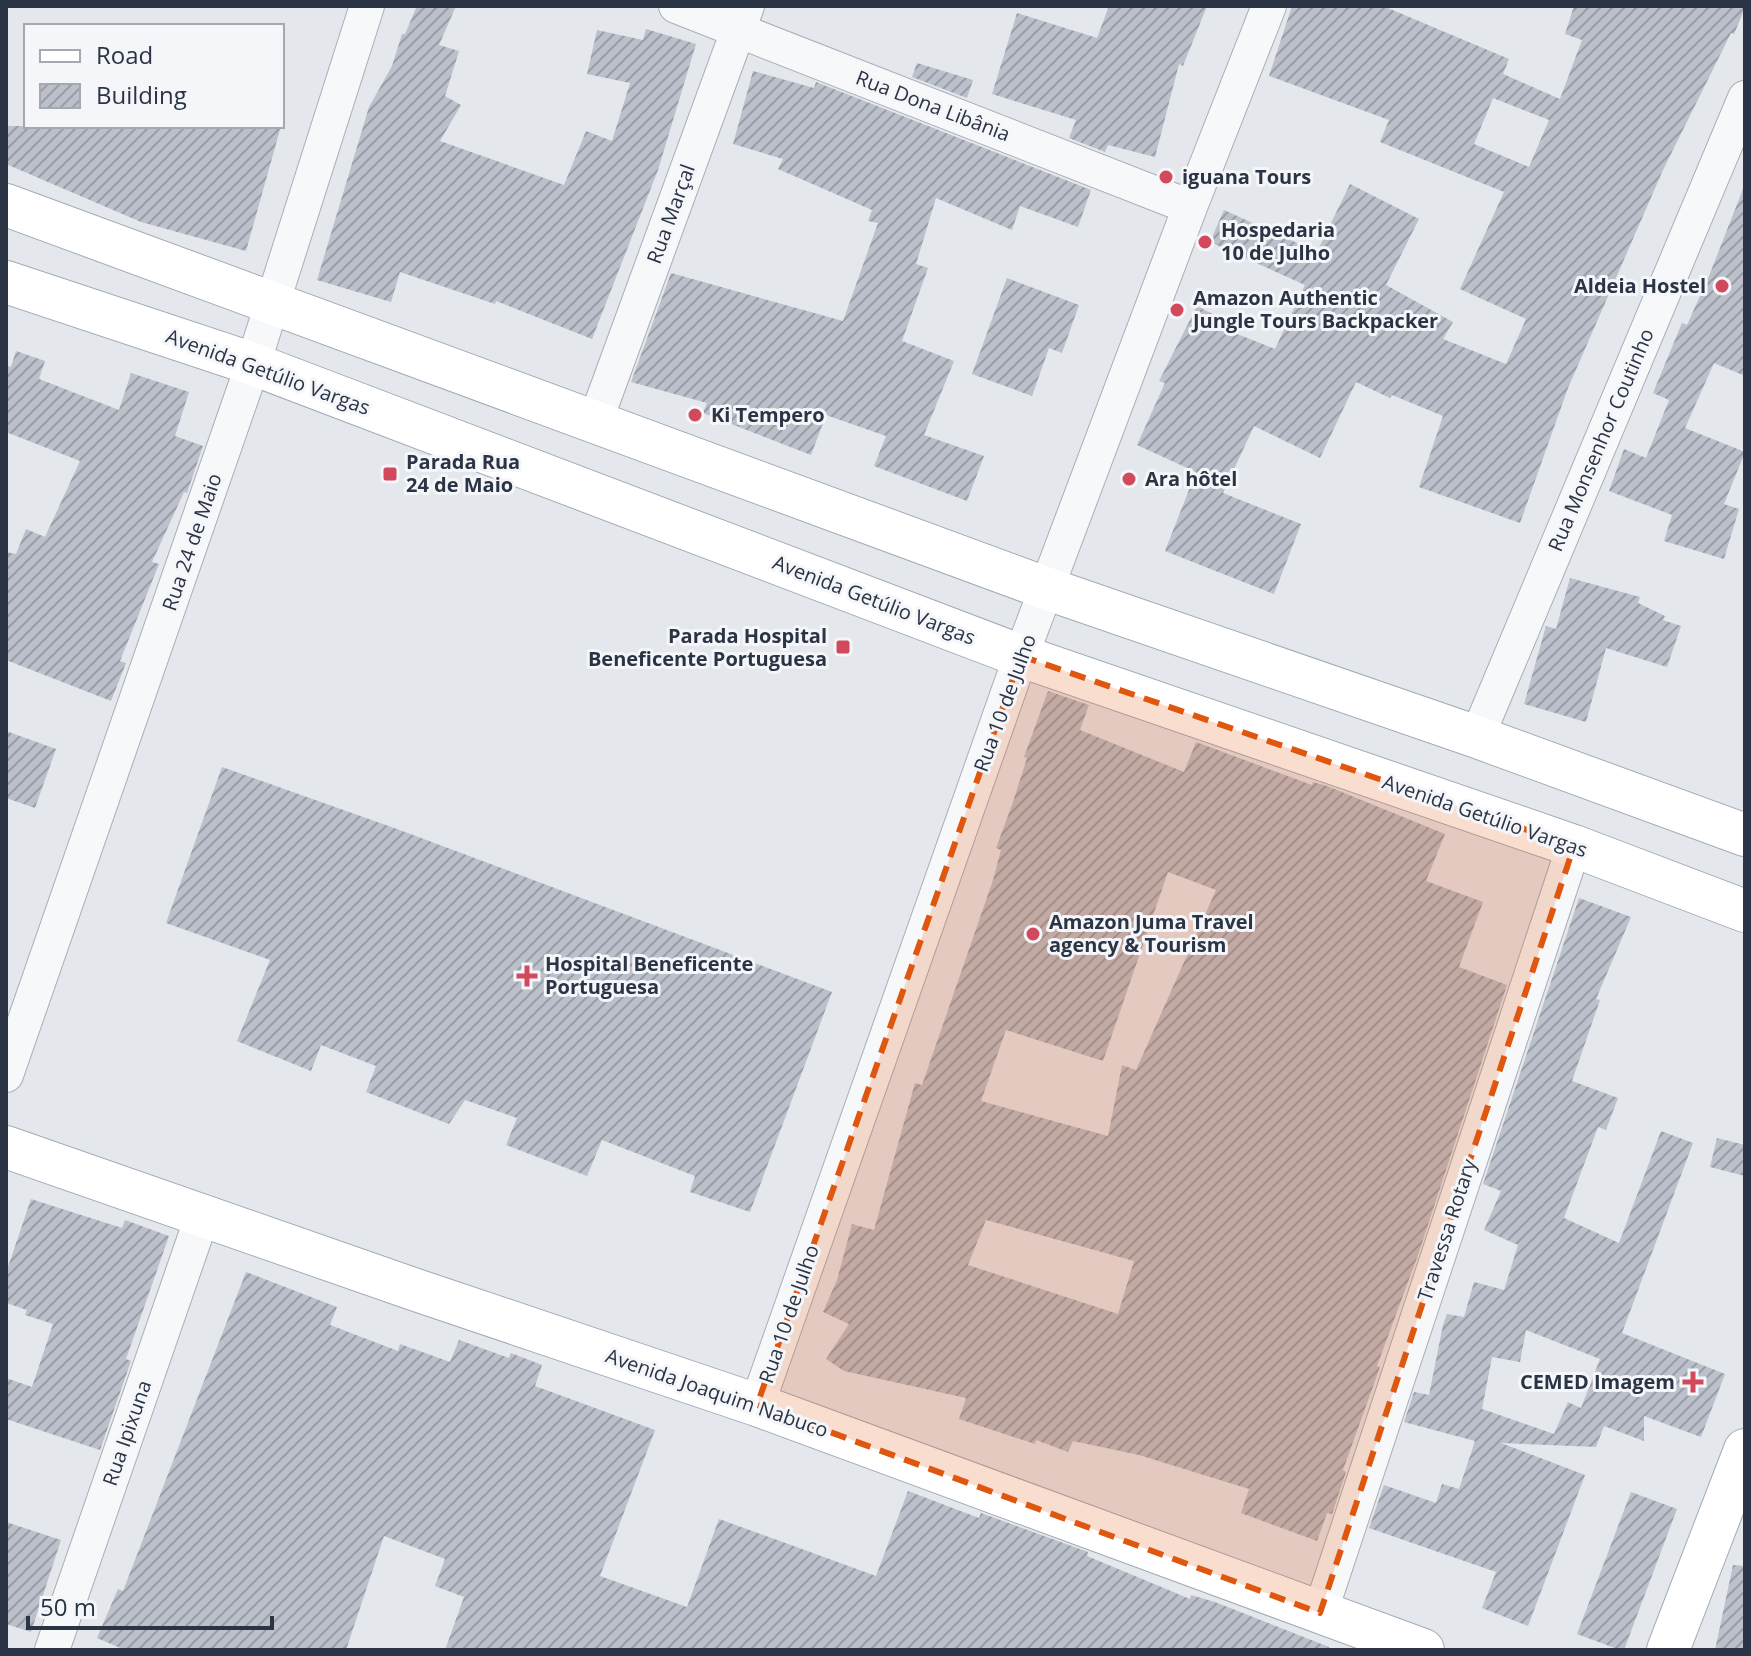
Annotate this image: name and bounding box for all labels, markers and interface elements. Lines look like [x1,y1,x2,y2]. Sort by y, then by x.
legend [24,24,284,128]
text: Road [96,38,153,71]
street label: Rua Dona Libânia [852,64,1014,147]
text: Building [96,78,187,111]
street label: Rua Marçal [640,160,701,267]
place label: iguana Tours [1182,163,1311,190]
marker: iguana Tours [1157,168,1175,186]
place label: Hospedaria 10 de Julho [1221,216,1335,266]
marker: Hospedaria 10 de Julho [1196,233,1214,251]
place label: Aldeia Hostel [1574,272,1706,299]
marker: Aldeia Hostel [1713,277,1731,295]
place label: Amazon Authentic Jungle Tours Backpacker [1191,284,1438,334]
marker: Amazon Authentic Jungle Tours Backpacker [1168,301,1186,319]
street label: Avenida Getúlio Vargas [163,322,374,421]
street label: Rua Monsenhor Coutinho [1541,324,1660,555]
place label: Ki Tempero [711,401,825,428]
marker: Ki Tempero [686,406,704,424]
place label: Parada Rua 24 de Maio [406,448,520,498]
marker: Parada Rua 24 de Maio [381,465,399,483]
place label: Ara hôtel [1145,465,1237,492]
street label: Rua 24 de Maio [155,469,228,614]
marker: Ara hôtel [1120,470,1138,488]
street label: Avenida Getúlio Vargas [769,548,979,651]
place label: Parada Hospital Beneficente Portuguesa [588,622,827,672]
street label: Rua 10 de Julho [967,630,1042,775]
marker: Parada Hospital Beneficente Portuguesa [834,638,852,656]
street label: Avenida Getúlio Vargas [1379,768,1591,863]
place label: Amazon Juma Travel agency & Tourism [1049,908,1254,958]
marker: Amazon Juma Travel agency & Tourism [1024,925,1042,943]
place label: Hospital Beneficente Portuguesa [545,950,753,1000]
marker: Hospital Beneficente Portuguesa [516,965,538,987]
street label: Travessa Rotary [1411,1155,1482,1304]
street label: Rua 10 de Julho [752,1241,825,1387]
street label: Avenida Joaquim Nabuco [602,1342,832,1443]
place label: CEMED Imagem [1520,1368,1675,1395]
marker: CEMED Imagem [1682,1371,1704,1393]
street label: Rua Ipixuna [96,1376,157,1489]
scale bar [28,1580,272,1630]
text: 50 m [40,1590,96,1623]

